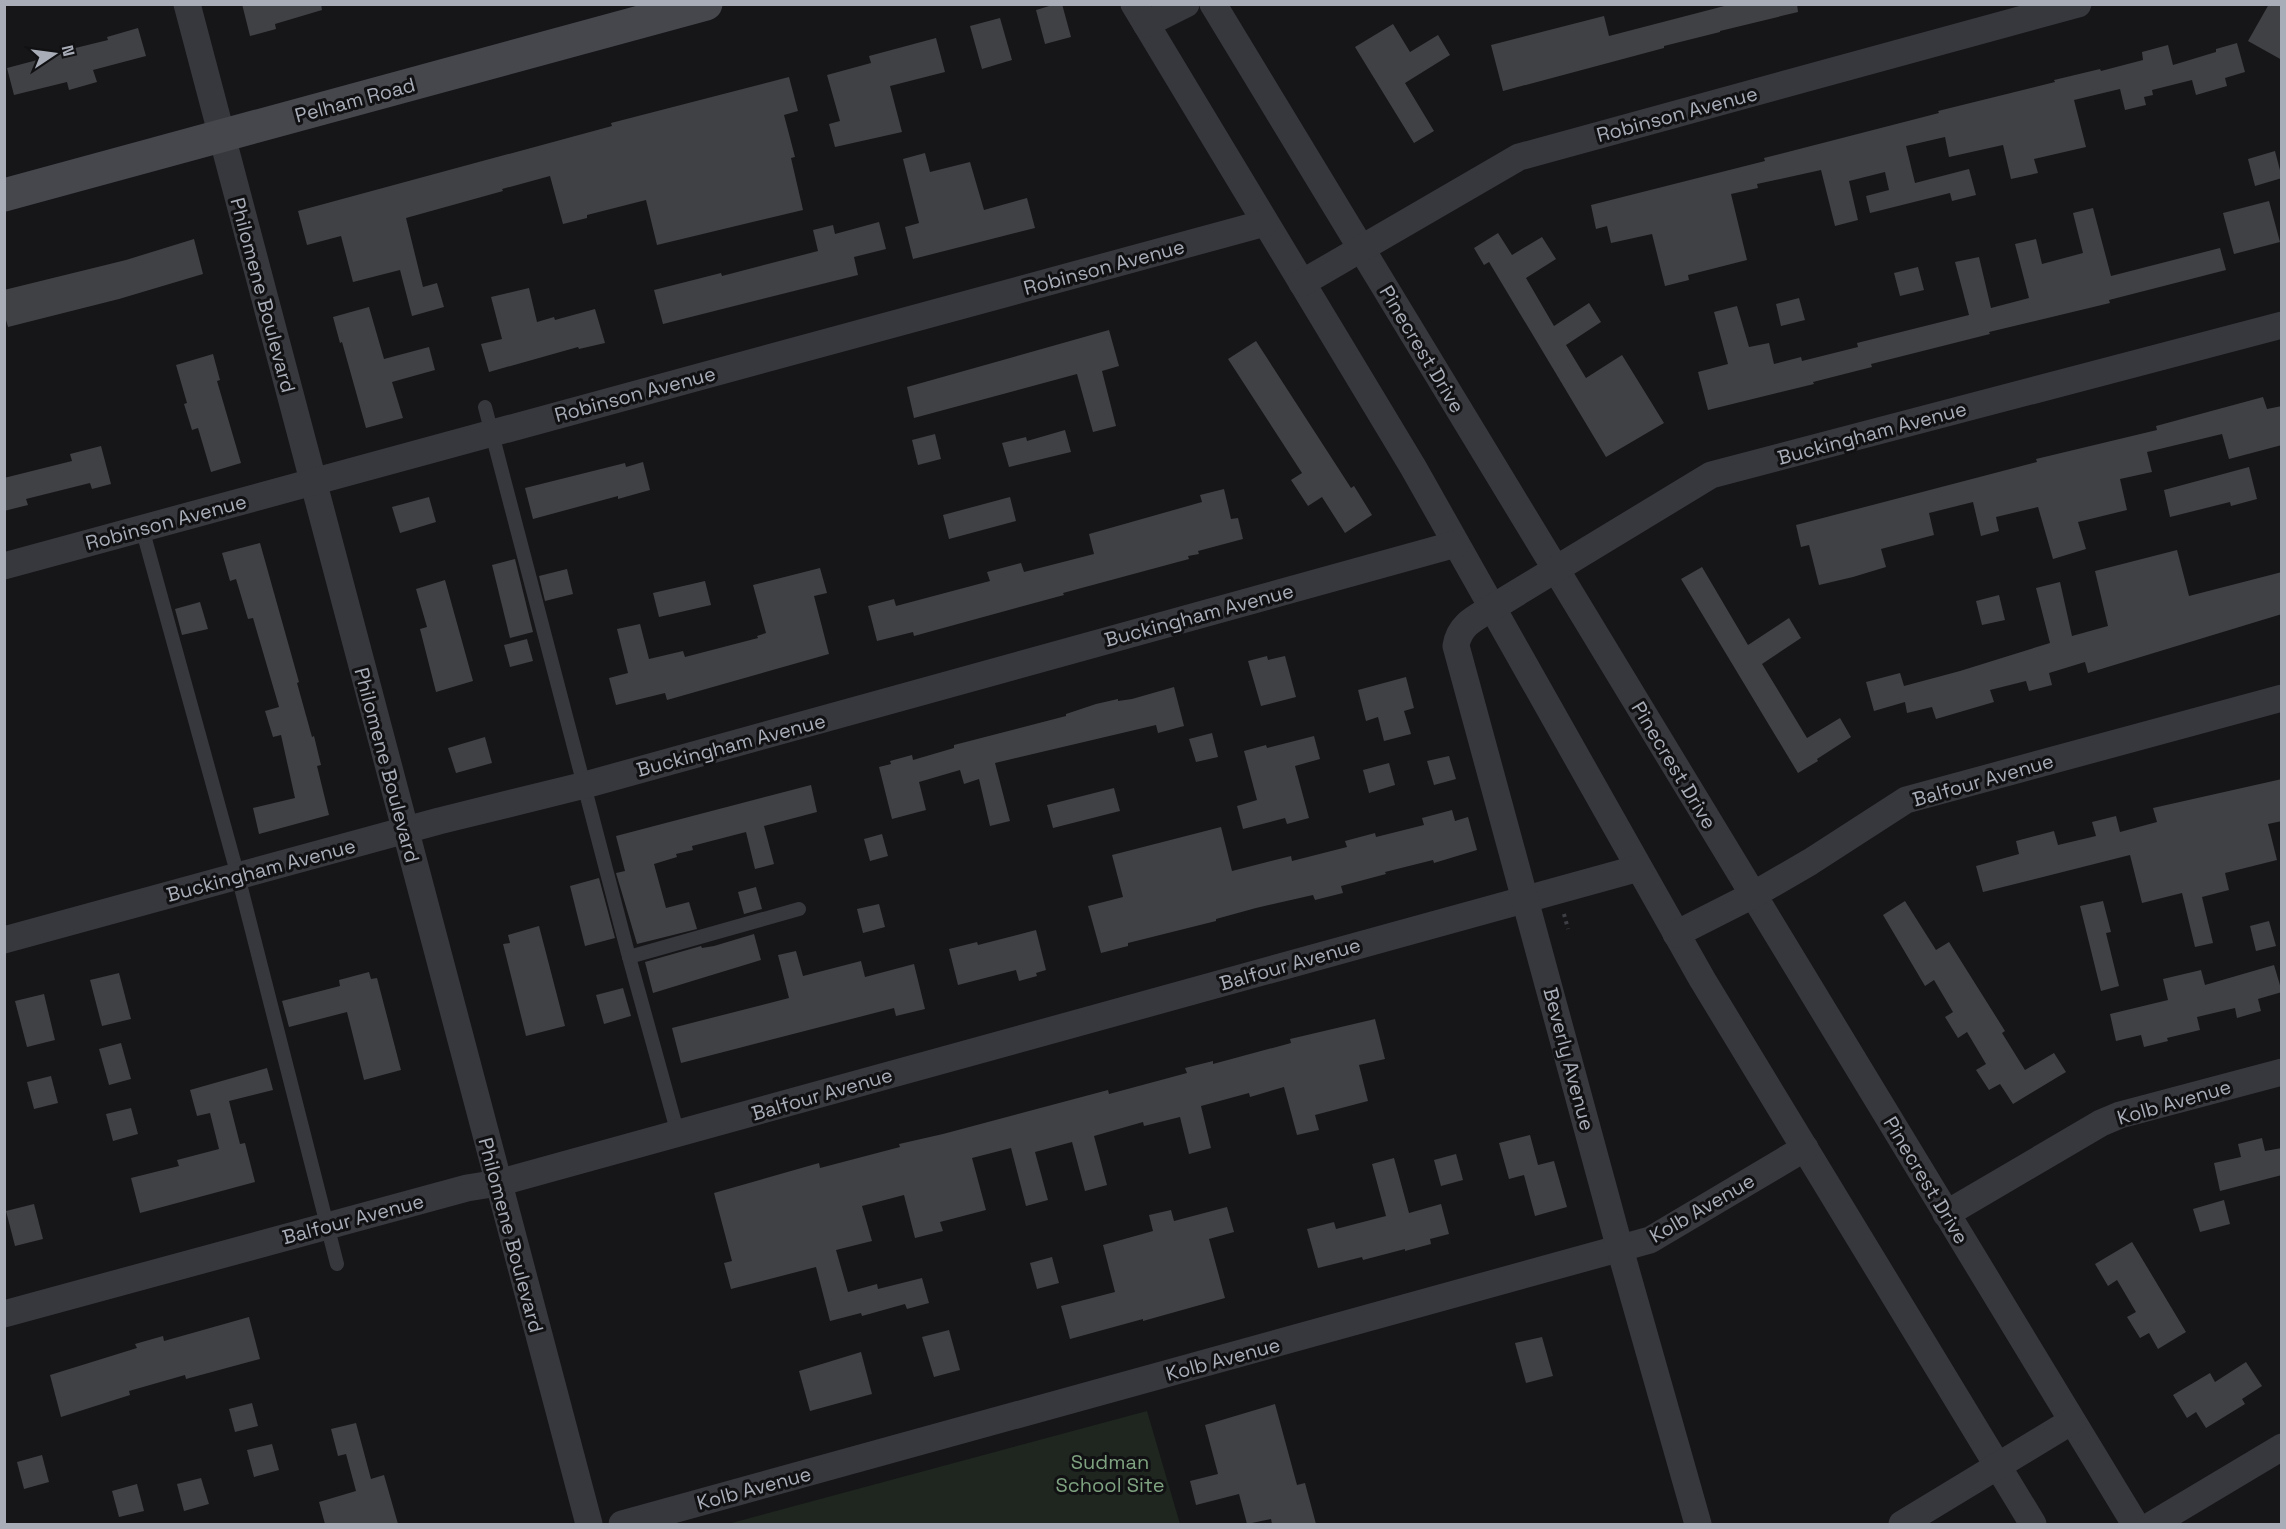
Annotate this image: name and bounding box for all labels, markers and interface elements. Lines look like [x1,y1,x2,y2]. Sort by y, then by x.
north arrow [24,24,84,84]
text: N [57,43,80,58]
street label: Pelham Road [292,71,418,129]
street label: Robinson Avenue [1594,80,1760,148]
street label: Philomene Boulevard [224,195,302,395]
street label: Robinson Avenue [1021,233,1187,301]
street label: Pinecrest Drive [1374,280,1470,418]
street label: Robinson Avenue [552,360,718,428]
street label: Buckingham Avenue [1775,395,1969,471]
street label: Robinson Avenue [83,488,249,556]
street label: Buckingham Avenue [1102,577,1296,653]
street label: Philomene Boulevard [348,665,426,865]
street label: Pinecrest Drive [1626,696,1722,834]
street label: Buckingham Avenue [634,707,828,783]
street label: Balfour Avenue [1909,747,2057,813]
street label: Buckingham Avenue [164,832,358,908]
street label: Balfour Avenue [1216,931,1364,997]
street label: Beverly Avenue [1537,985,1601,1133]
street label: Balfour Avenue [748,1061,896,1127]
street label: Kolb Avenue [2114,1073,2234,1131]
street label: Pinecrest Drive [1878,1111,1974,1249]
street label: Philomene Boulevard [472,1135,550,1335]
street label: Kolb Avenue [1645,1167,1759,1249]
street label: Balfour Avenue [279,1188,427,1250]
street label: Kolb Avenue [1163,1331,1283,1387]
park label: Sudman School Site [1055,1449,1165,1498]
street label: Kolb Avenue [694,1460,814,1516]

